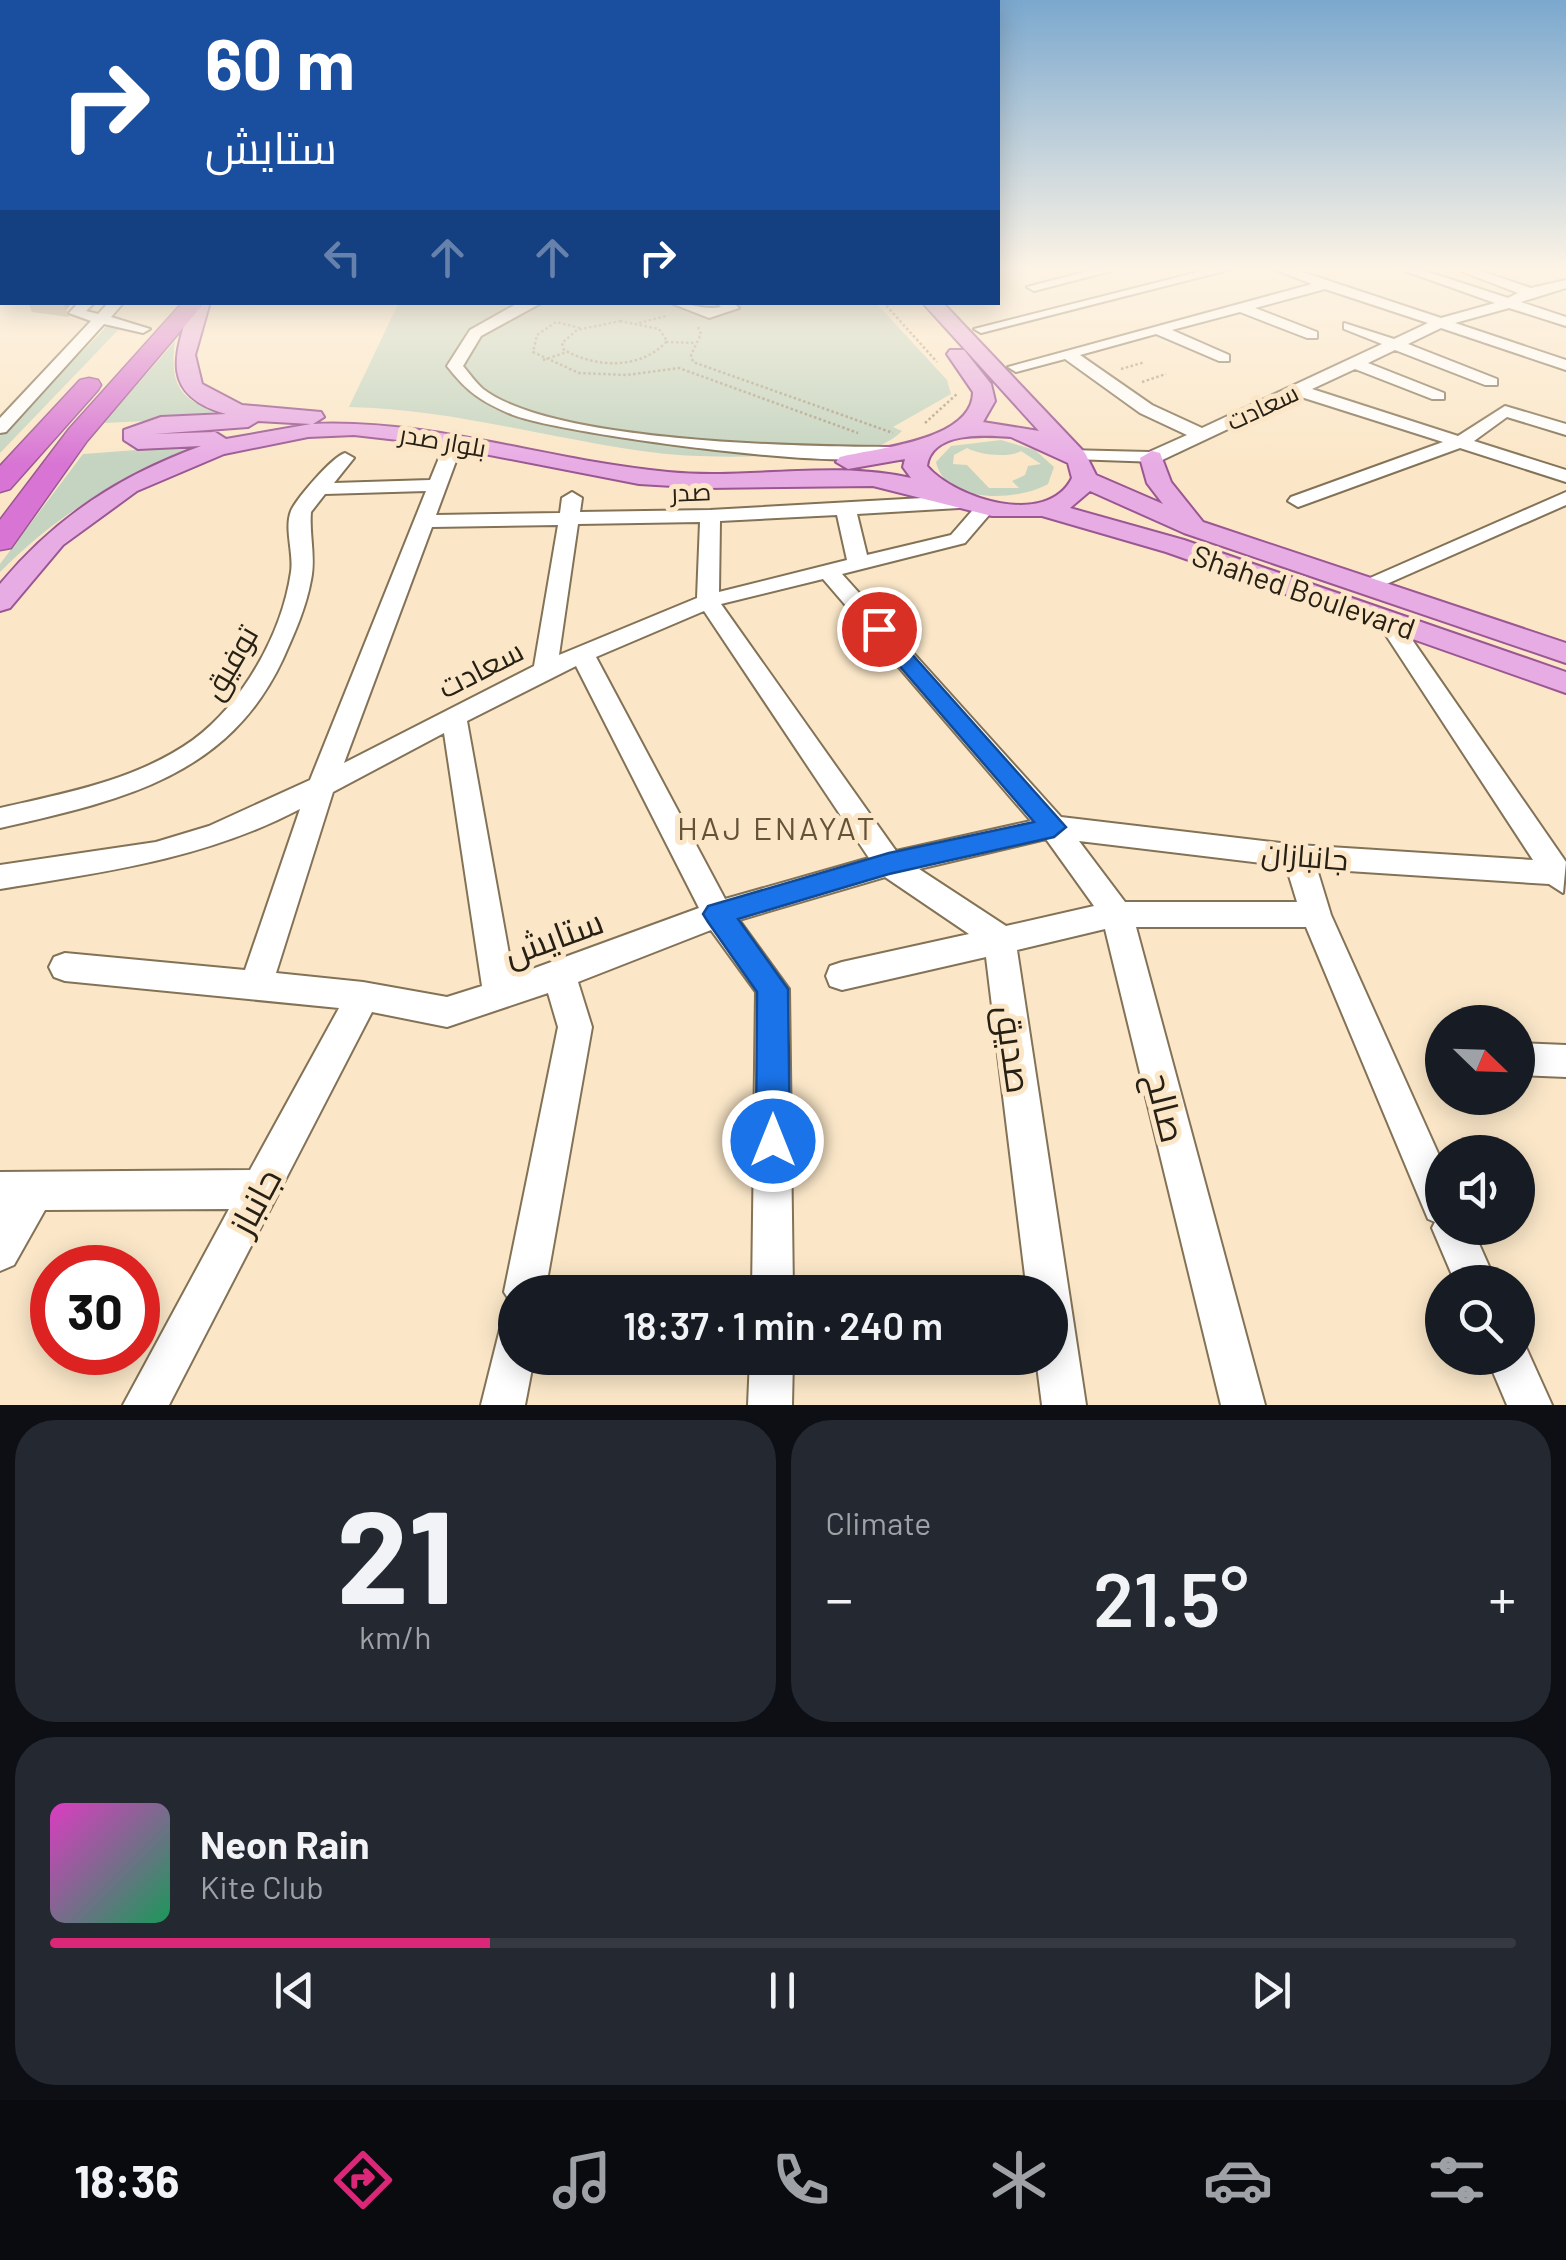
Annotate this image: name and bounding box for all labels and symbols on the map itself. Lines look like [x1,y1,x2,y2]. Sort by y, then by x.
street label: سعادت [1221,376,1303,436]
street label: بلوار صدر [395,417,489,463]
street label: صدر [668,475,712,508]
street label: Shahed Boulevard [1188,536,1420,646]
pin [837,587,922,672]
street label: توفیق [194,619,266,706]
street label: سعادت [431,631,529,705]
district label: HAJ ENAYAT [677,808,877,846]
street label: جانبازان [1260,833,1350,878]
street label: ستایش [498,899,609,975]
street label: صدیق [985,1002,1042,1096]
north arrow [1425,1005,1535,1115]
street label: صالح [1134,1068,1196,1147]
position arrow [721,1089,825,1193]
street label: جانباز [218,1161,290,1244]
speed limit sign: 30 [30,1245,160,1375]

